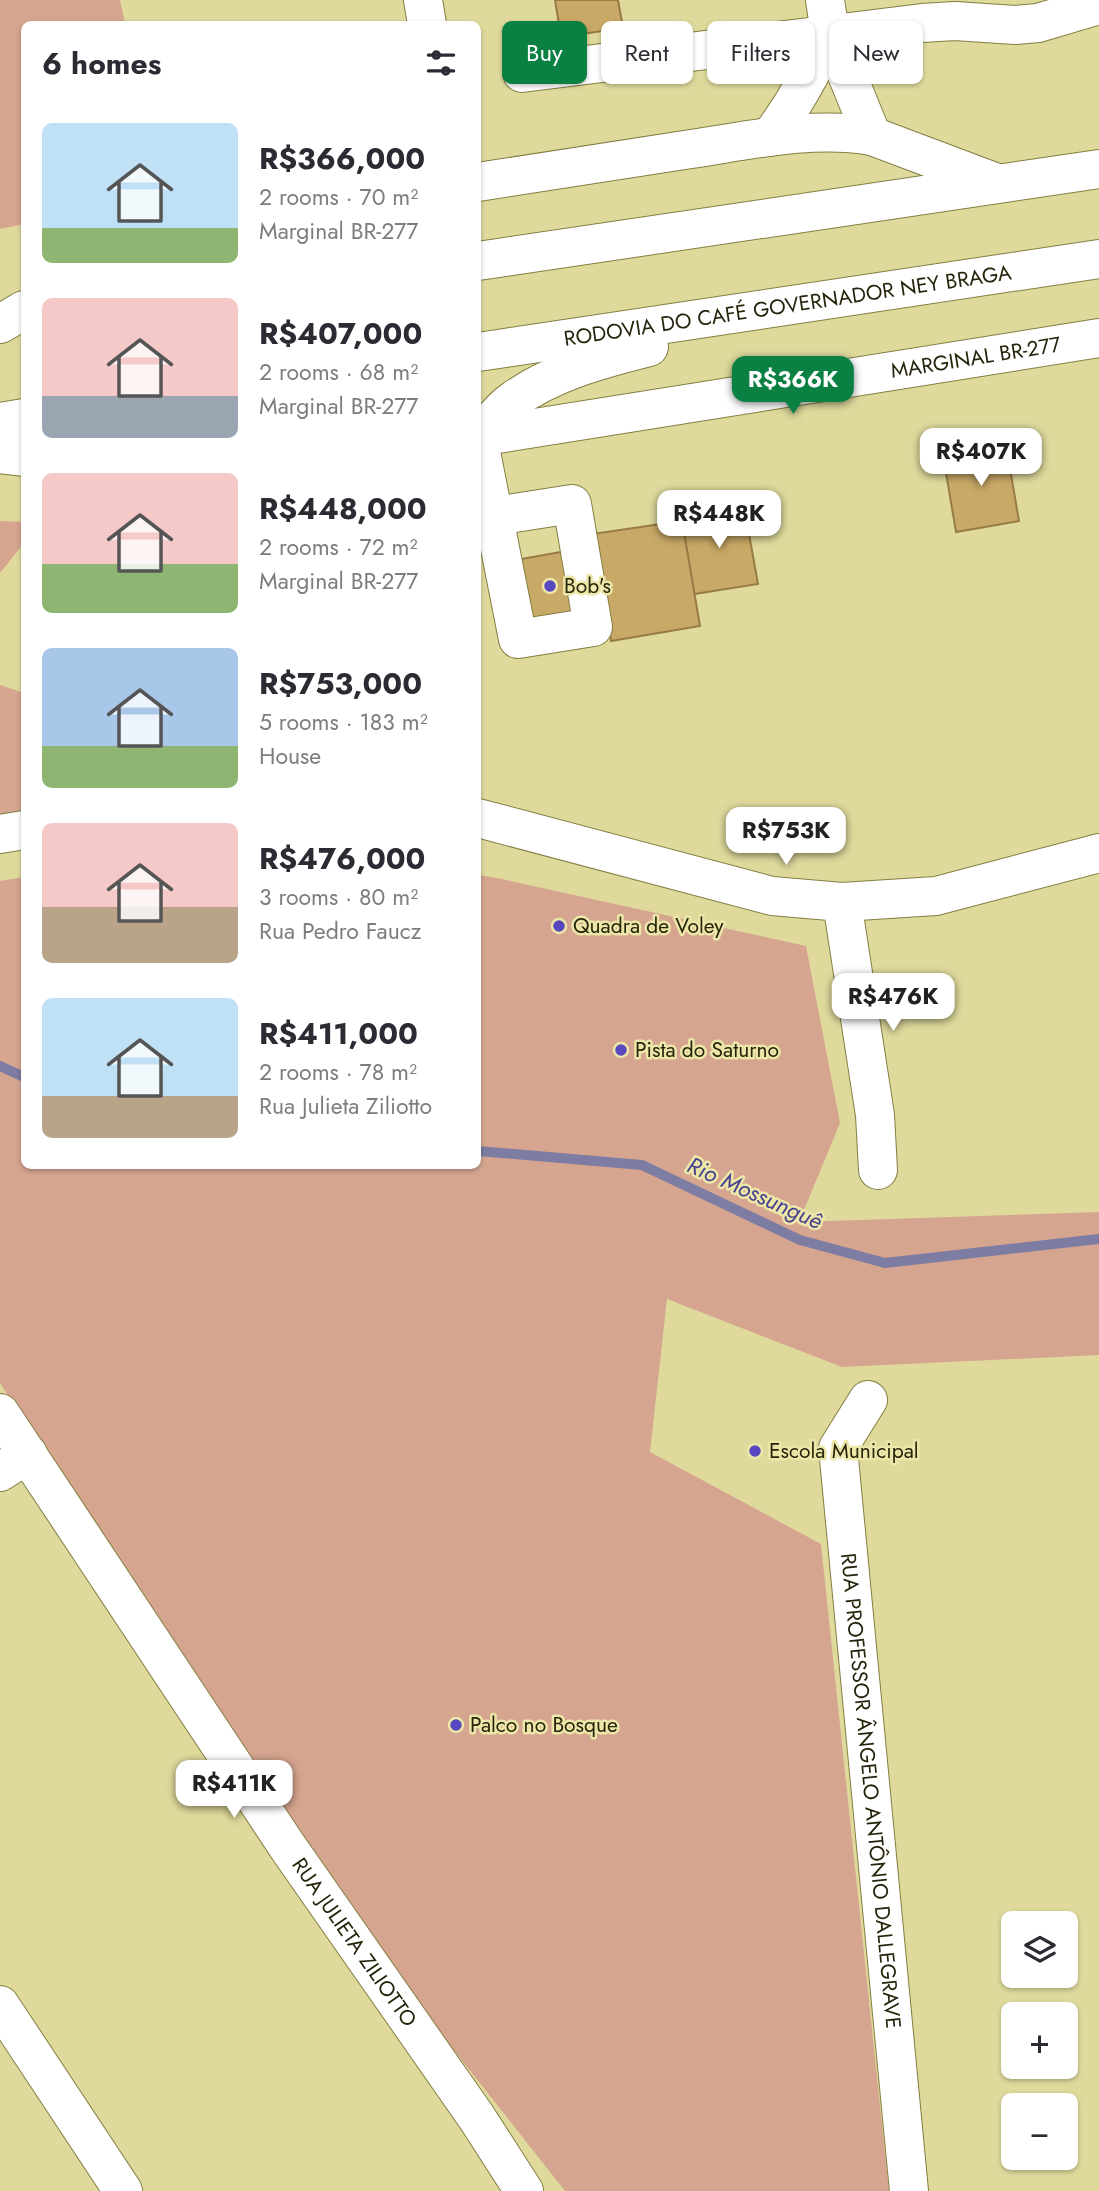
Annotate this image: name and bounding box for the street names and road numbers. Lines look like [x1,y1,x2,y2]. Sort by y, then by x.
street label: RODOVIA DO CAFÉ GOVERNADOR NEY BRAGA [562,257,1013,354]
street label: MARGINAL BR-277 [888,329,1063,386]
street label: RUA PROFESSOR ÂNGELO ANTÔNIO DALLEGRAVE [833,1552,908,2030]
street label: RUA JULIETA ZILIOTTO [285,1852,424,2033]

